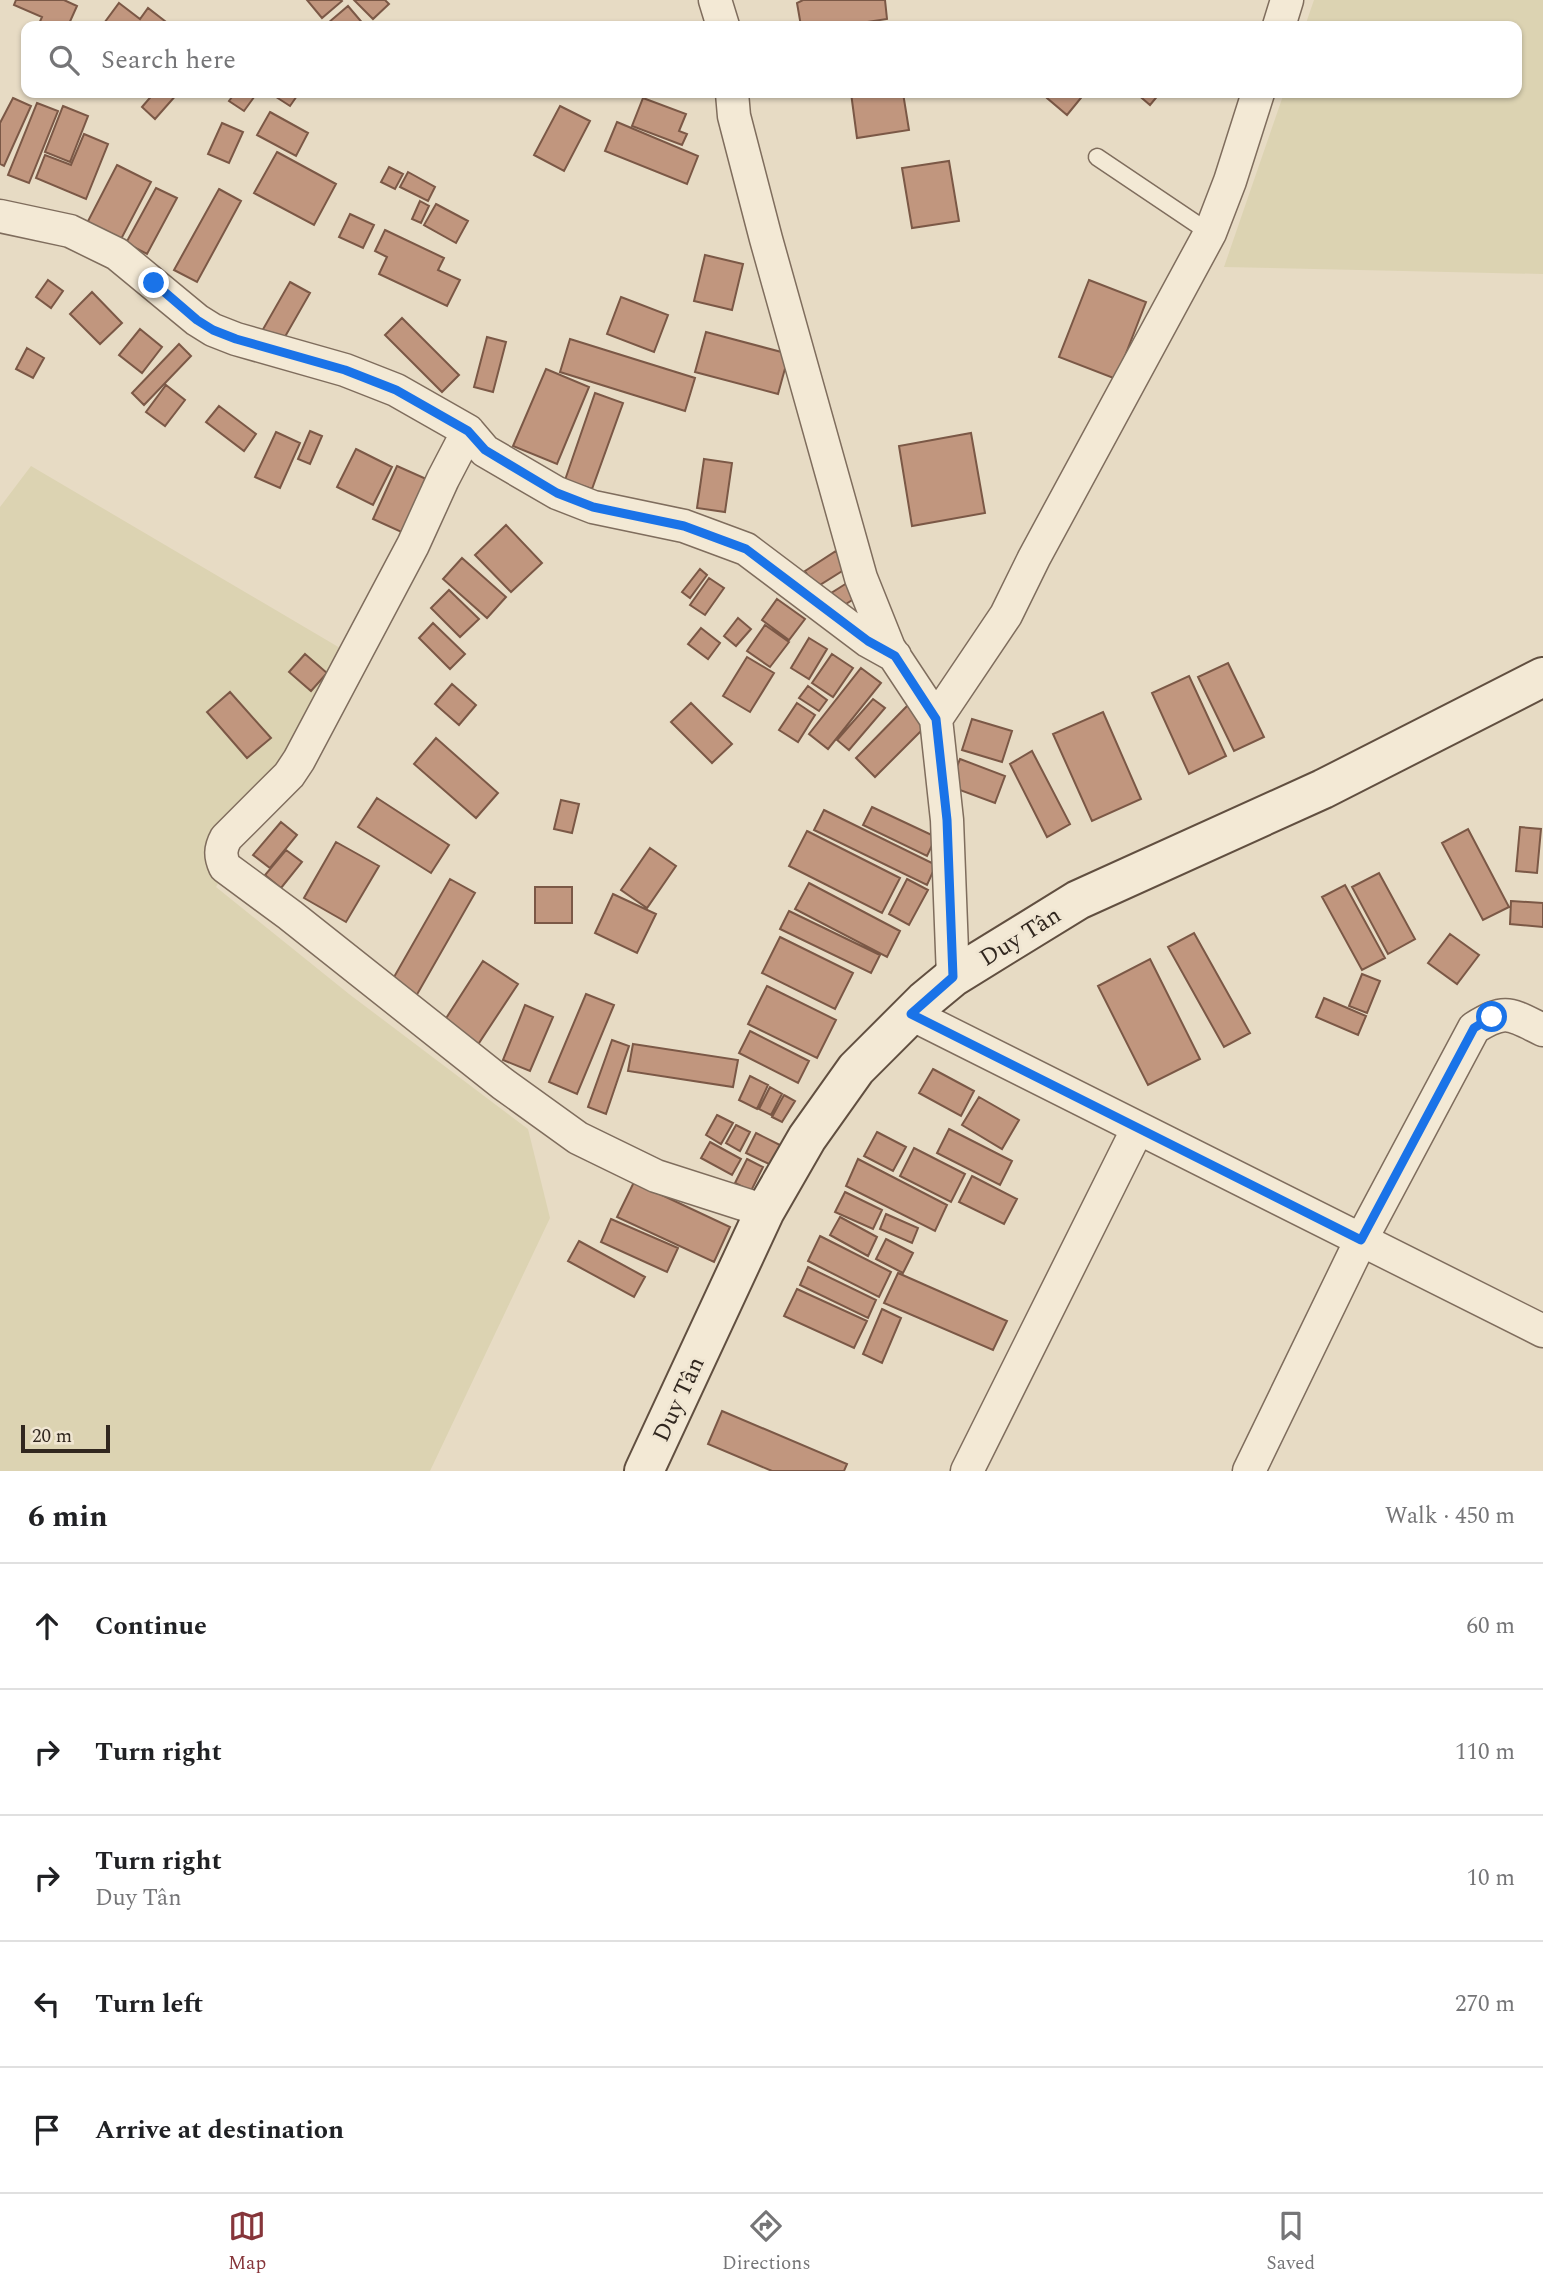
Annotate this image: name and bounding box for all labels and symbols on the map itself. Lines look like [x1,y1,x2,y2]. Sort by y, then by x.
route end [138,267,169,298]
street label: Duy Tân [973,898,1068,976]
route start [1476,1001,1507,1032]
street label: Duy Tân [643,1351,714,1448]
scale bar [21,1422,110,1454]

